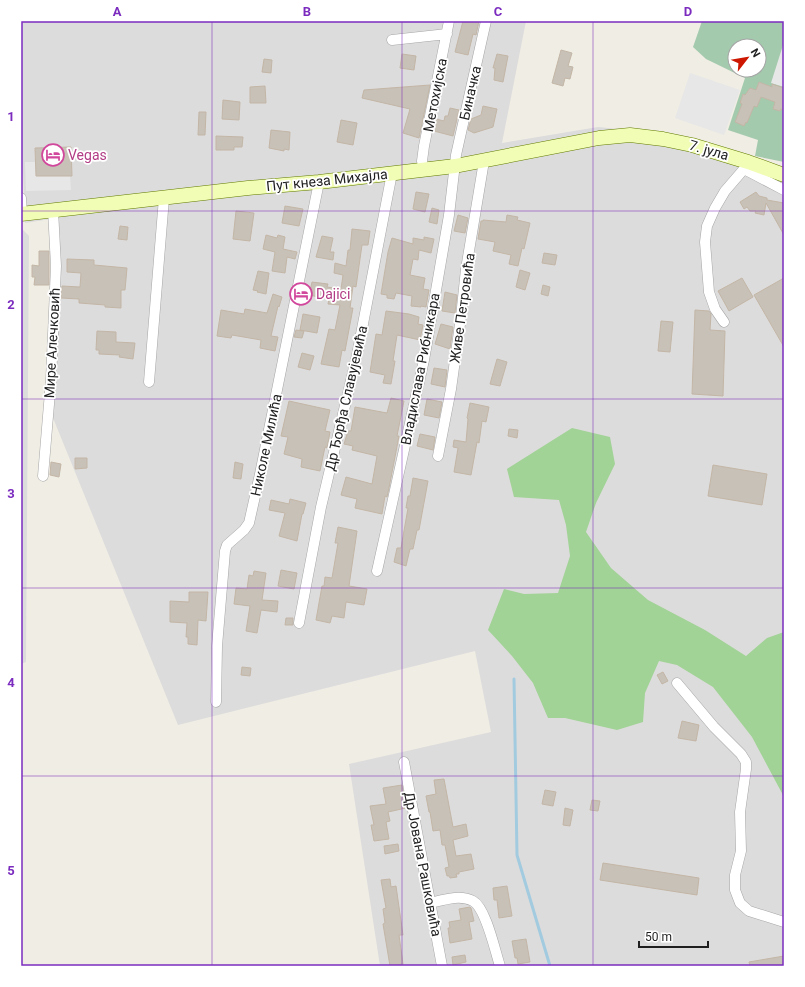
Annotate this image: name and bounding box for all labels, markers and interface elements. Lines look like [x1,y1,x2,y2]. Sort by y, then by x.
text: A [113,4,122,19]
text: B [303,4,311,19]
text: C [494,4,503,19]
text: D [684,4,692,19]
north arrow [727,38,767,78]
text: N [748,46,763,60]
street label: Метохијска [420,57,450,133]
street label: Биначка [456,64,484,122]
text: 1 [7,109,15,124]
street label: 7. јула [687,137,731,163]
hotel icon: Vegas [40,142,66,168]
place label: Vegas [68,147,107,163]
street label: Пут кнеза Михајла [265,166,389,194]
street label: Живе Петровића [446,252,478,364]
hotel icon: Dajici [288,281,314,307]
place label: Dajici [316,286,350,302]
street label: Мире Алечковић [41,287,63,399]
street label: Владислава Рибникара [397,292,443,446]
text: 2 [7,297,15,312]
street label: Др Ђорђа Славујевића [321,324,371,472]
street label: Николе Милића [247,392,285,498]
text: 3 [7,486,15,501]
text: 4 [7,675,15,690]
street label: Др Јована Рашковића [401,790,445,938]
text: 5 [7,863,15,878]
scale bar [639,923,708,949]
text: 50 m [645,930,672,944]

